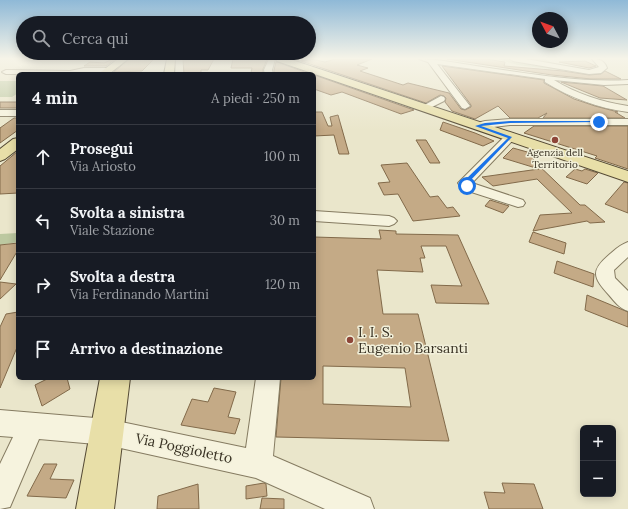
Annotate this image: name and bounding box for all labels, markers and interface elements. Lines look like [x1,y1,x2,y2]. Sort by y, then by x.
north arrow [532,12,568,48]
search box [16,16,316,60]
icon: search [30,27,52,49]
text: Cerca qui [62,29,128,48]
text: 4 min [32,87,78,109]
text: A piedi · 250 m [211,90,300,107]
route end [590,113,608,131]
marker: Agenzia dell Territorio [550,135,560,145]
text: Prosegui [70,139,133,158]
icon: ahead [32,146,54,168]
place label: Agenzia dell Territorio [526,146,583,171]
text: 100 m [264,148,300,165]
text: Via Ariosto [70,158,136,175]
route start [458,177,476,195]
text: Svolta a sinistra [70,203,185,222]
icon: left [32,210,54,232]
text: 30 m [270,212,300,229]
text: Viale Stazione [70,222,155,239]
text: Svolta a destra [70,267,175,286]
icon: right [32,274,54,296]
text: 120 m [265,276,300,293]
text: Via Ferdinando Martini [70,286,209,303]
place label: I. I. S. Eugenio Barsanti [358,323,468,357]
marker: I. I. S. Eugenio Barsanti [345,335,355,345]
icon: arrive [32,338,54,360]
text: Arrivo a destinazione [70,339,223,358]
map controls [580,425,616,497]
button: + [580,425,616,461]
street label: Via Poggioletto [133,429,234,467]
button: − [580,461,616,497]

